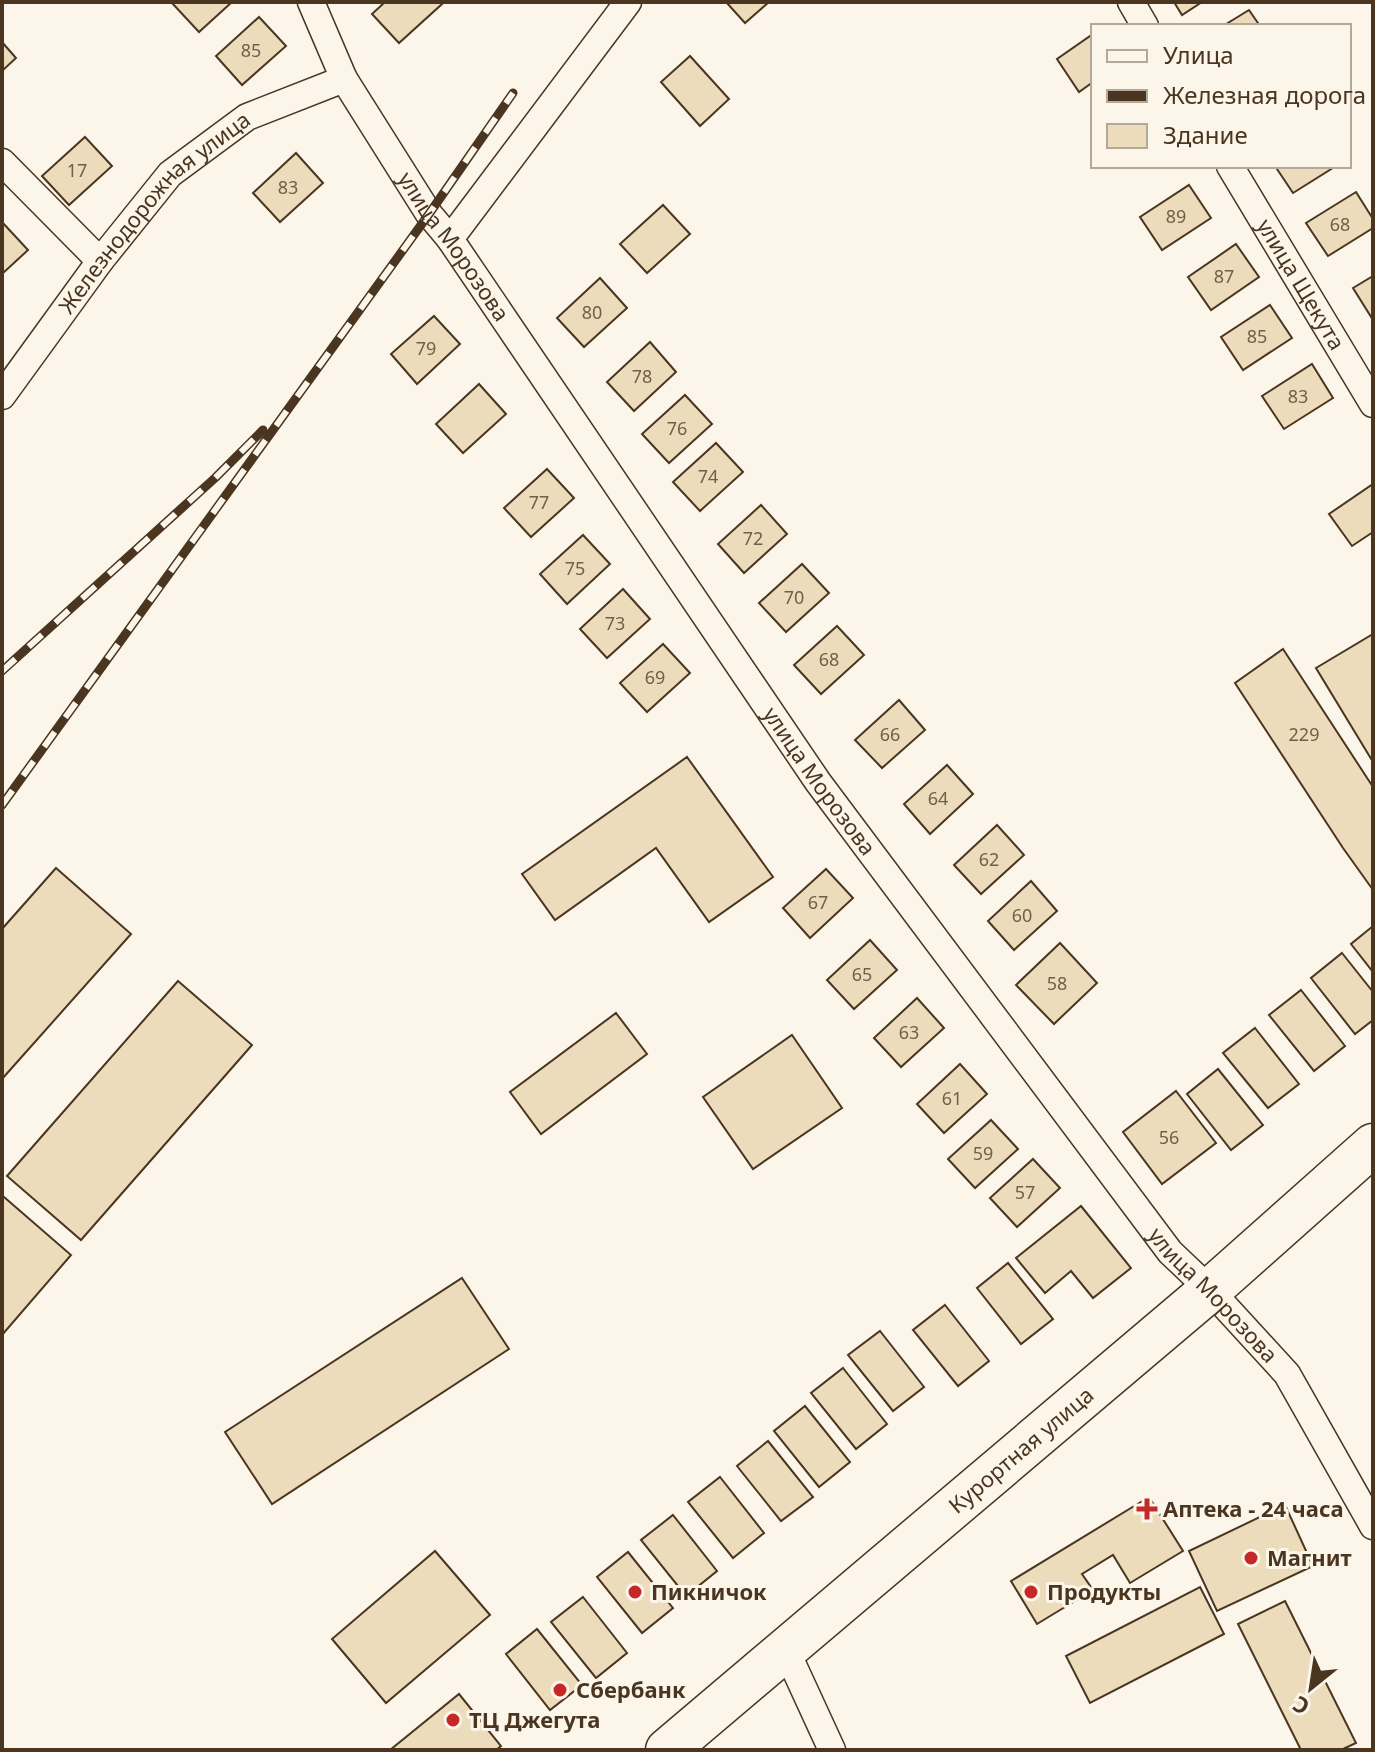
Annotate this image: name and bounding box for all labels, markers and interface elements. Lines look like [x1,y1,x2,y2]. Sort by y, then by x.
legend [1091,24,1351,168]
house number: 85 [241,38,261,62]
text: Улица [1163,38,1234,71]
text: Железная дорога [1163,78,1366,111]
street label: Железнодорожная улица [51,104,256,319]
text: Здание [1163,118,1248,151]
house number: 17 [67,158,87,182]
street label: улица Морозова [392,165,517,326]
house number: 83 [278,175,298,199]
house number: 89 [1166,204,1186,228]
house number: 68 [1330,212,1350,236]
street label: улица Щекута [1251,213,1353,355]
house number: 87 [1214,264,1234,288]
house number: 80 [582,300,602,324]
house number: 85 [1247,324,1267,348]
house number: 79 [416,336,436,360]
house number: 78 [632,364,652,388]
house number: 83 [1288,384,1308,408]
house number: 76 [667,416,687,440]
house number: 74 [698,464,718,488]
house number: 77 [529,490,549,514]
house number: 72 [743,526,763,550]
house number: 75 [565,556,585,580]
house number: 70 [784,585,804,609]
house number: 73 [605,611,625,635]
house number: 68 [819,647,839,671]
house number: 69 [645,665,665,689]
street label: улица Морозова [757,700,884,861]
house number: 66 [880,722,900,746]
house number: 229 [1289,722,1319,746]
house number: 64 [928,786,948,810]
house number: 62 [979,847,999,871]
house number: 67 [808,890,828,914]
house number: 60 [1012,903,1032,927]
house number: 65 [852,962,872,986]
house number: 58 [1047,971,1067,995]
house number: 63 [899,1020,919,1044]
house number: 61 [942,1086,962,1110]
house number: 56 [1159,1125,1179,1149]
house number: 59 [973,1141,993,1165]
house number: 57 [1015,1180,1035,1204]
street label: улица Морозова [1143,1221,1285,1369]
street label: Курортная улица [942,1379,1099,1519]
place label: Аптека - 24 часа [1163,1493,1344,1523]
marker: Аптека - 24 часа [1138,1500,1156,1518]
place label: Магнит [1267,1542,1352,1572]
marker: Магнит [1242,1549,1260,1567]
place label: Пикничок [651,1576,767,1606]
place label: Продукты [1047,1576,1161,1606]
marker: Пикничок [626,1583,644,1601]
marker: Продукты [1022,1583,1040,1601]
north arrow [1271,1648,1351,1728]
place label: Сбербанк [576,1674,686,1704]
marker: Сбербанк [551,1681,569,1699]
text: С [1287,1690,1314,1723]
place label: ТЦ Джегута [469,1704,600,1734]
marker: ТЦ Джегута [444,1711,462,1729]

